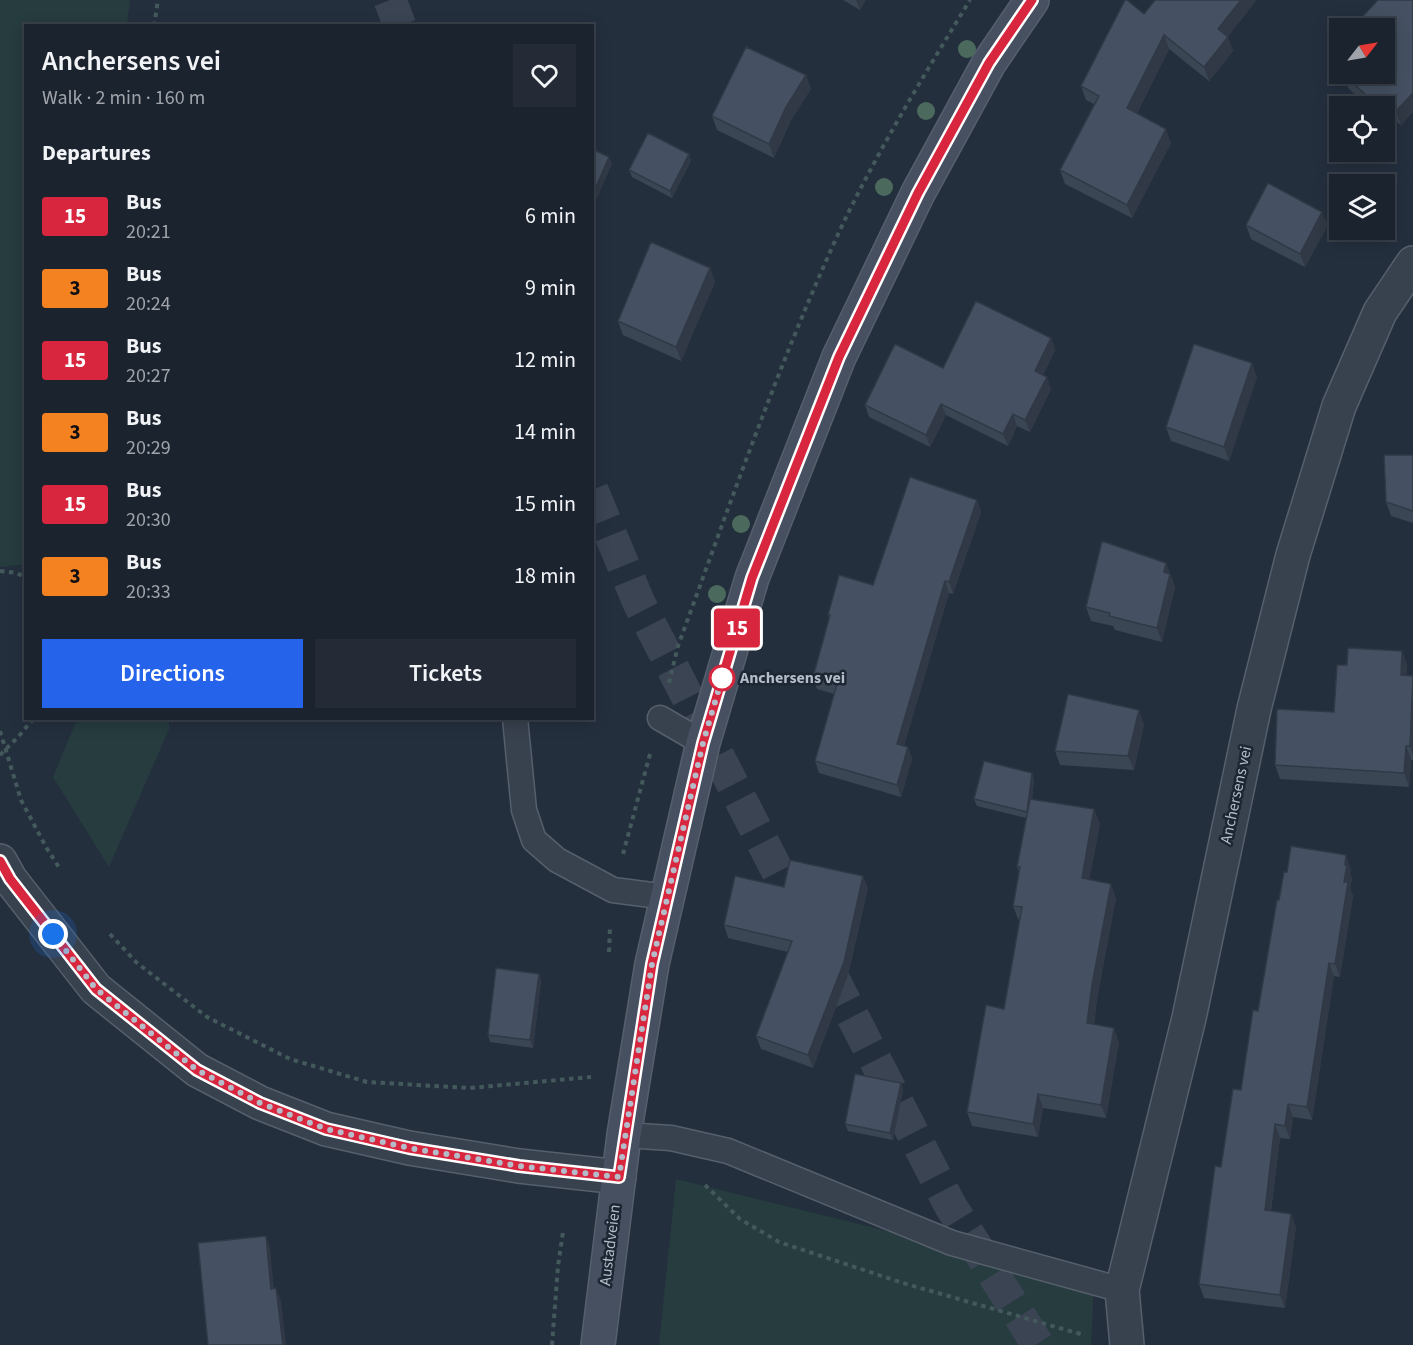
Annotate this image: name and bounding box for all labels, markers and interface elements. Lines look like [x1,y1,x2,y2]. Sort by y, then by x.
north arrow [1329,18,1395,84]
map controls [1329,18,1395,240]
text: Anchersens vei [42,41,221,81]
button: heart [513,44,576,107]
text: Walk · 2 min · 160 m [42,84,205,112]
button: locate [1329,96,1395,162]
text: Departures [42,137,151,169]
button: layers [1329,174,1395,240]
text: Bus [126,186,162,218]
text: 6 min [525,200,576,232]
text: 15 [64,201,86,231]
text: 20:21 [126,218,171,246]
text: Bus [126,258,162,290]
text: 9 min [525,272,576,304]
text: 3 [69,273,81,303]
text: 20:24 [126,290,171,318]
text: Bus [126,330,162,362]
text: 12 min [514,344,576,376]
text: 15 [64,345,86,375]
text: 20:27 [126,362,171,390]
text: Bus [126,402,162,434]
text: 14 min [514,416,576,448]
text: 3 [69,417,81,447]
text: 20:29 [126,434,171,462]
text: Bus [126,474,162,506]
text: 15 min [514,488,576,520]
text: 15 [64,489,86,519]
text: 20:30 [126,506,171,534]
text: Bus [126,546,162,578]
text: 18 min [514,560,576,592]
text: 3 [69,561,81,591]
text: 20:33 [126,578,171,606]
line badge: 15 [710,608,764,648]
text: 15 [726,613,748,643]
button: Directions [42,639,303,708]
button: Tickets [315,639,576,708]
marker: Anchersens vei [709,665,735,691]
place label: Anchersens vei [739,667,845,689]
street label: Anchersens vei [1215,744,1257,846]
your location [38,919,68,949]
street label: Austadveien [594,1203,626,1287]

